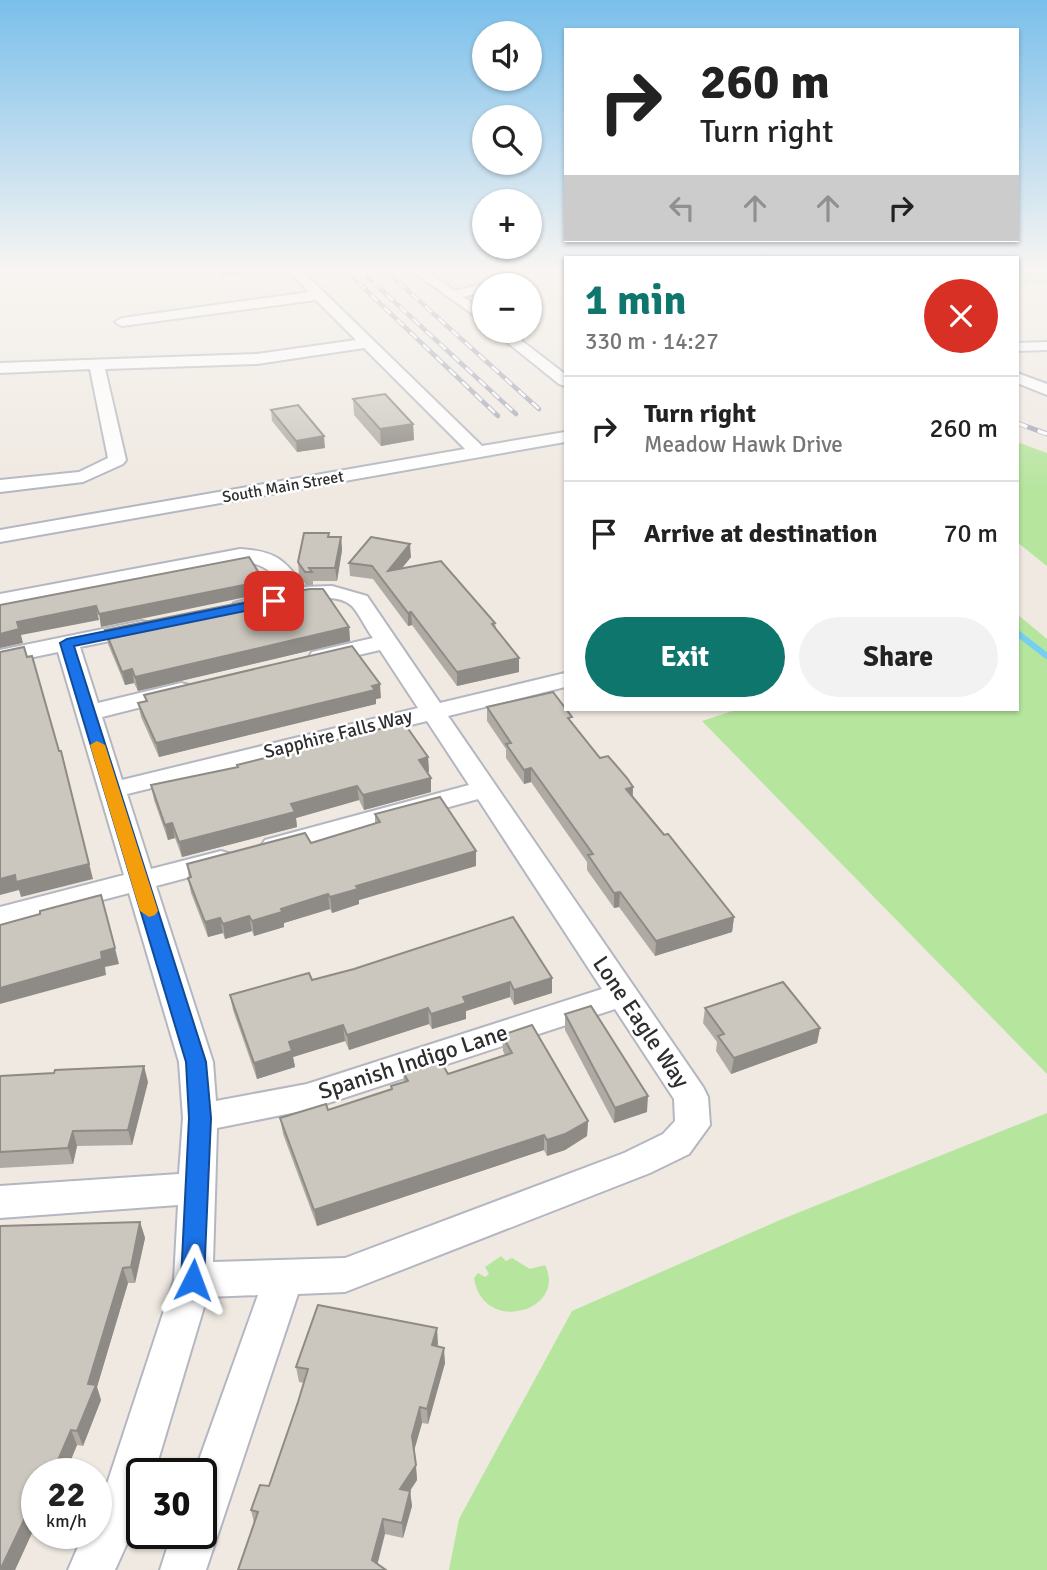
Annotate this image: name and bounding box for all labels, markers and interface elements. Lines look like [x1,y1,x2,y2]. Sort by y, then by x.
map controls [472,21,542,343]
button: sound [472,21,542,91]
text: 260 m [700,52,830,112]
icon: right [585,56,676,147]
button: search [472,105,542,175]
text: Turn right [700,112,833,151]
button: + [472,189,542,259]
icon: left [663,189,701,227]
icon: ahead [736,189,774,227]
icon: ahead [809,189,847,227]
icon: right [882,189,920,227]
button: − [472,273,542,343]
text: 1 min [585,275,686,326]
button: close [924,279,998,353]
text: 330 m · 14:27 [585,327,719,356]
text: Turn right [644,398,756,430]
icon: right [585,410,623,448]
text: 260 m [929,413,998,445]
text: Meadow Hawk Drive [644,430,843,459]
street label: South Main Street [221,466,346,508]
icon: arrive [585,515,623,553]
text: Arrive at destination [644,518,877,550]
text: 70 m [943,518,998,550]
pin [244,571,304,631]
icon: arrive [255,582,293,620]
button: Exit [585,617,785,697]
button: Share [799,617,998,697]
street label: Sapphire Falls Way [261,704,415,764]
street label: Lone Eagle Way [586,950,696,1094]
street label: Spanish Indigo Lane [315,1018,511,1106]
position arrow [156,1243,230,1317]
speed limit sign: 30 [126,1458,217,1549]
text: 22 [48,1473,85,1516]
text: km/h [46,1510,87,1532]

